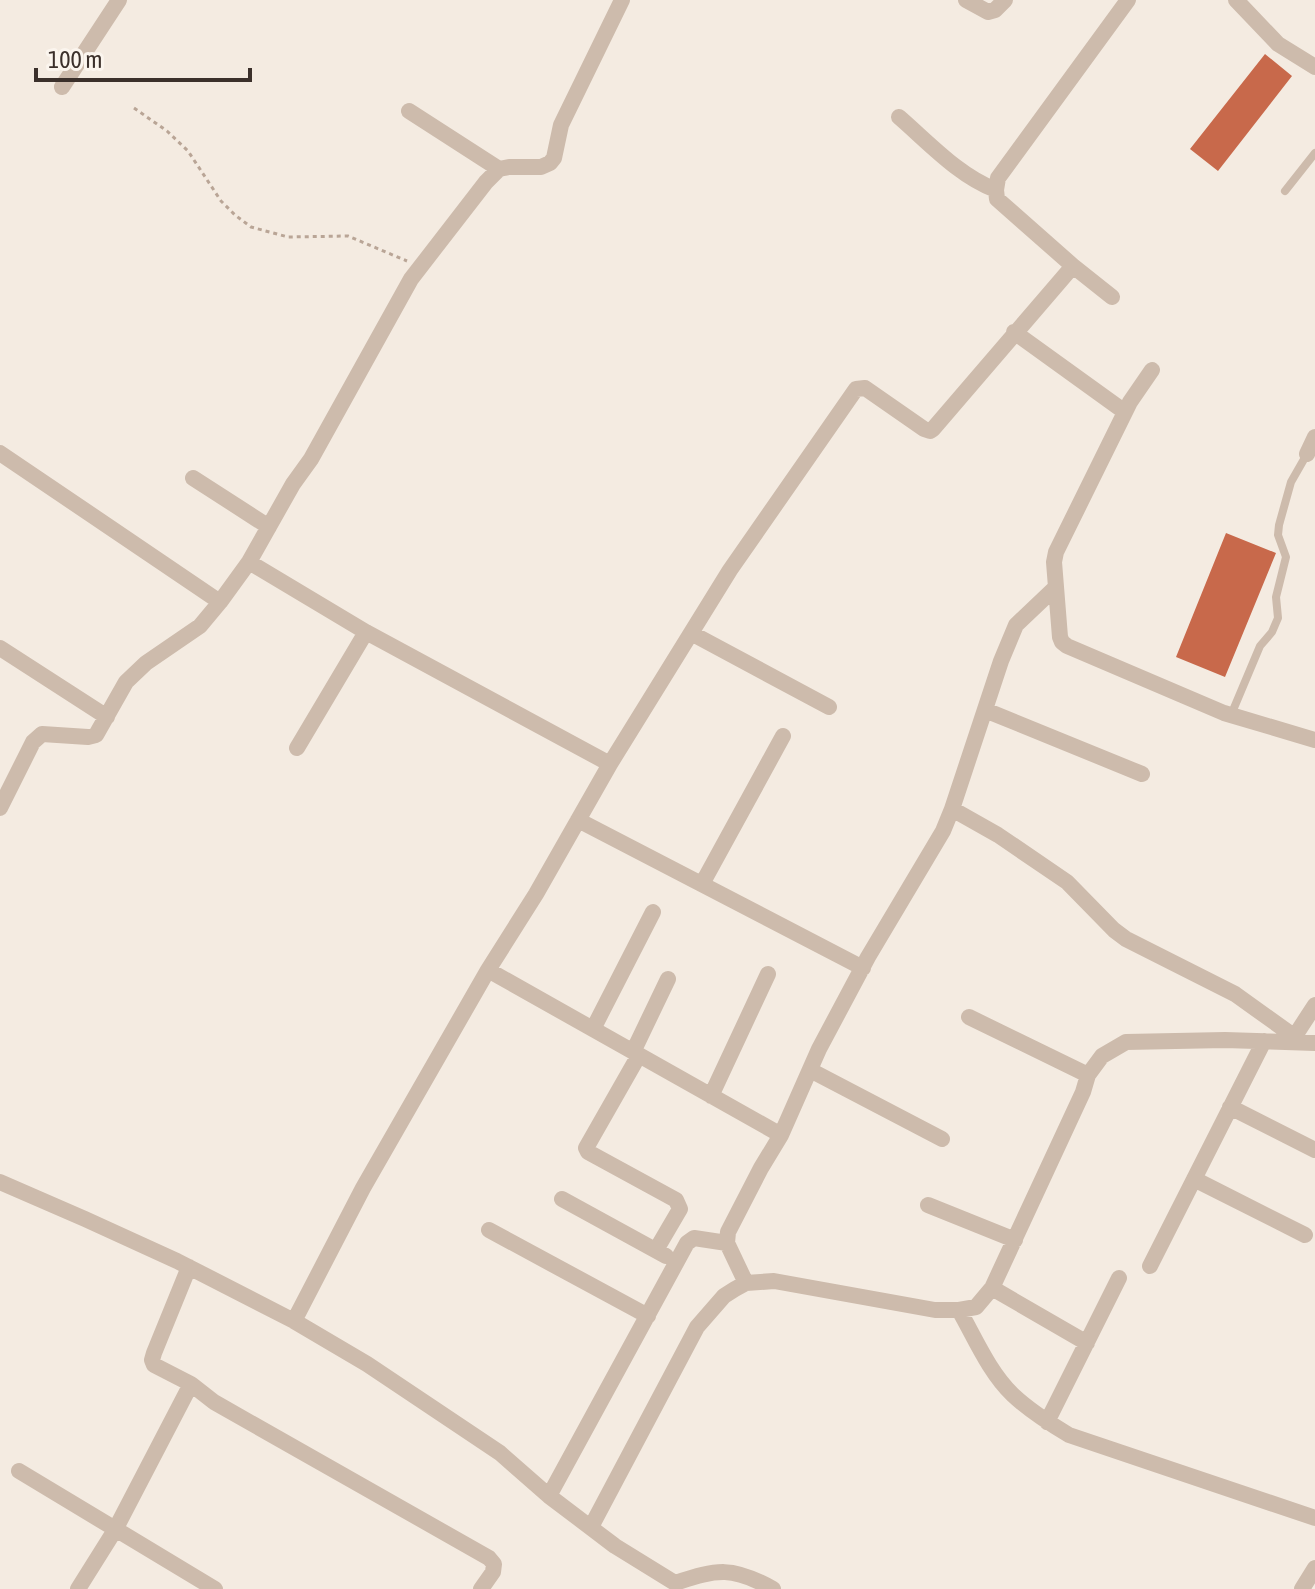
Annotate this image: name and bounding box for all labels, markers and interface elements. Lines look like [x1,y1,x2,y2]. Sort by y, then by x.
scale bar [36,32,250,82]
text: 100 m [48,46,102,73]

